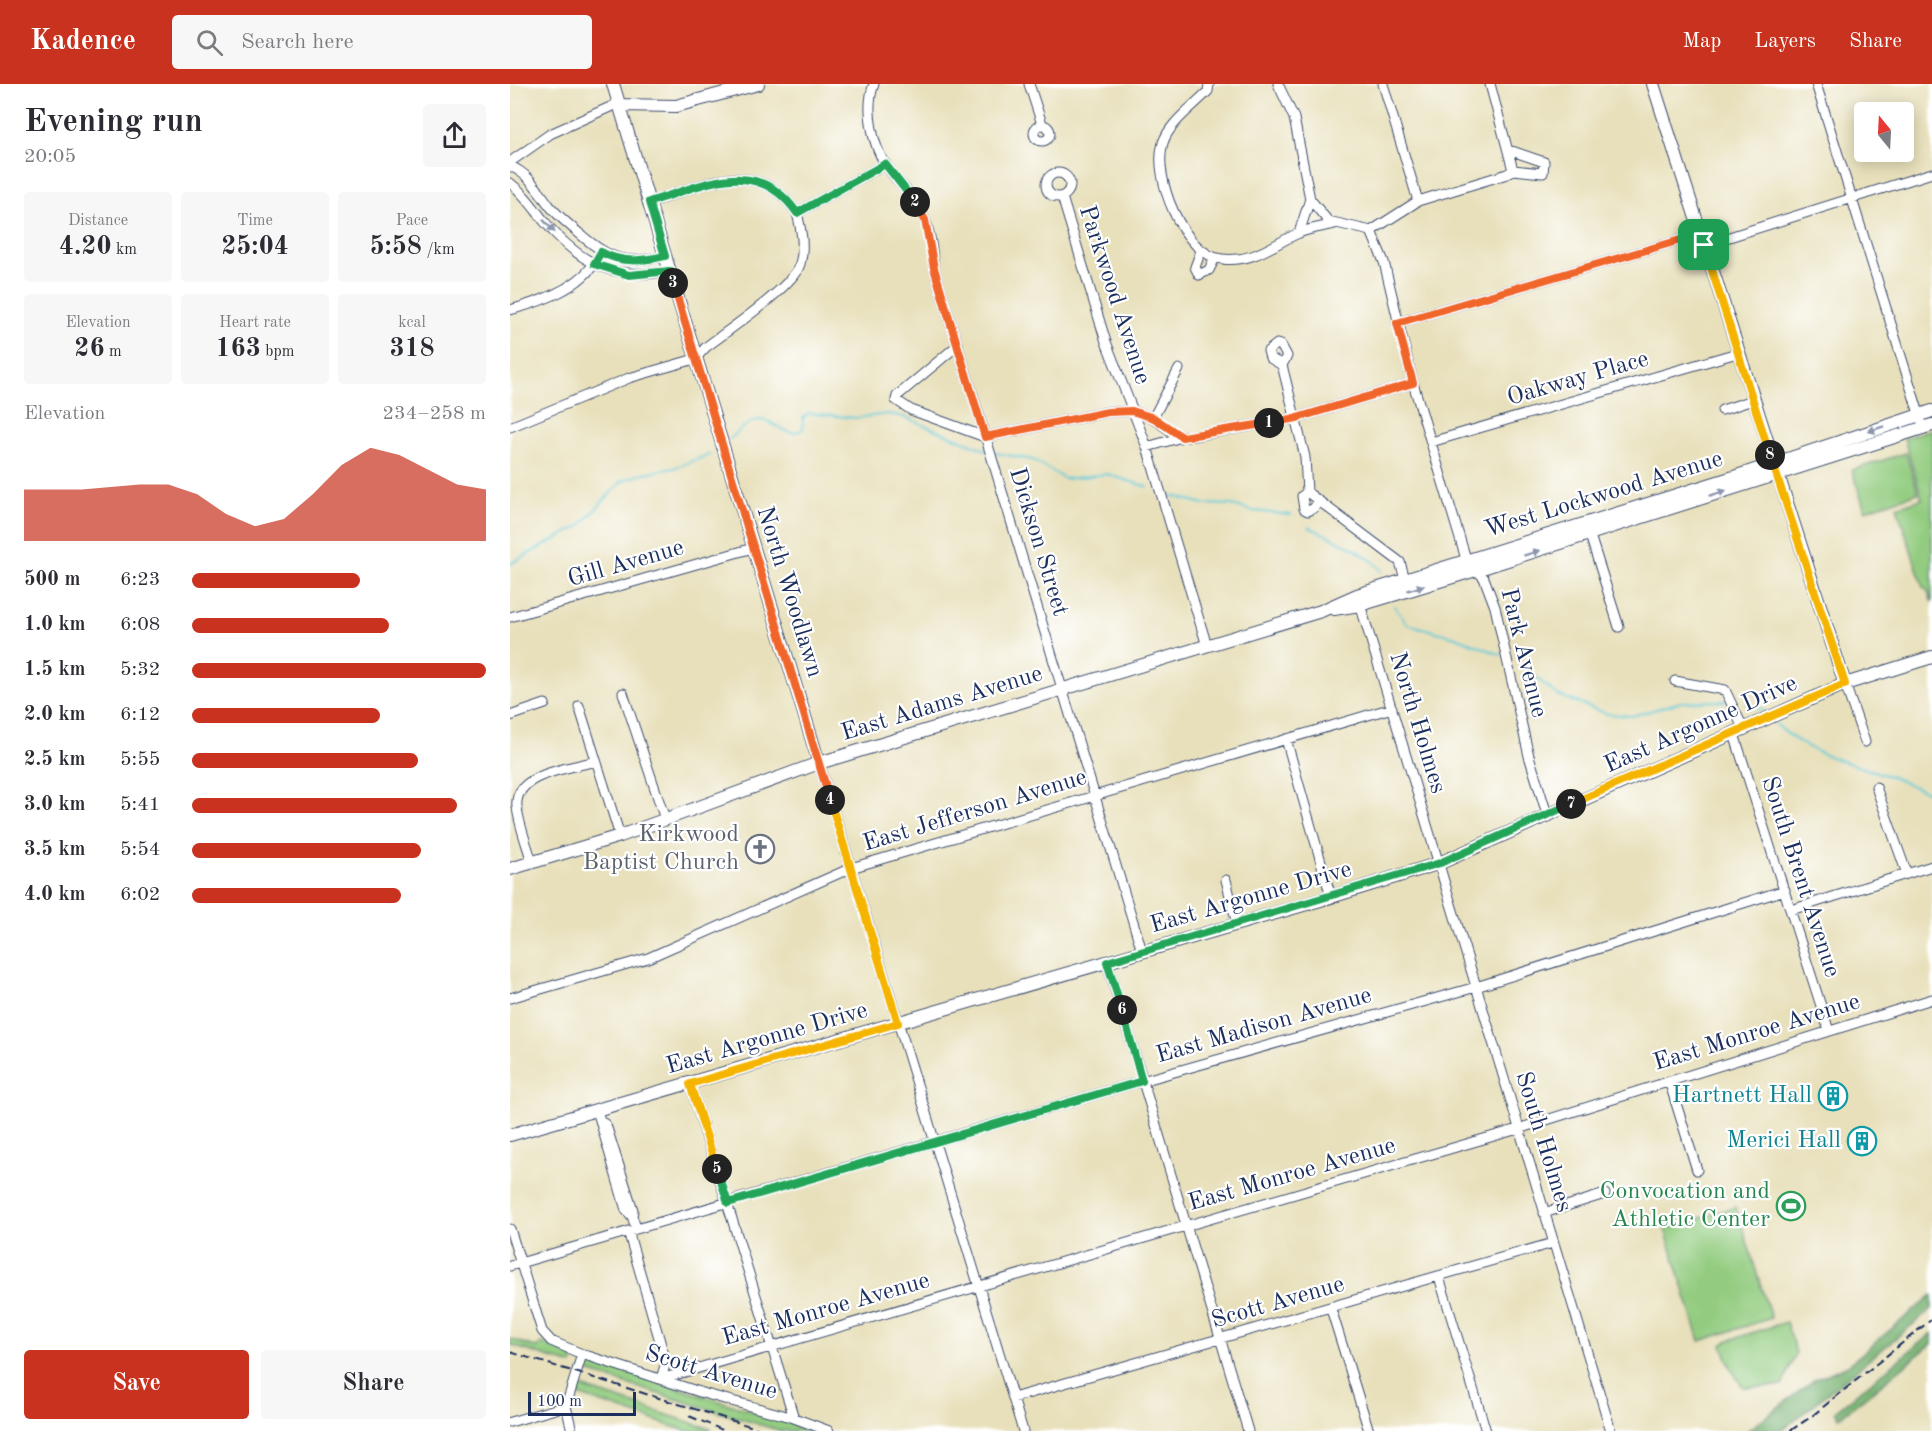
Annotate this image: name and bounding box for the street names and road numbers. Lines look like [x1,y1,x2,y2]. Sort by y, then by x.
street label: Parkwood Avenue [1074,203,1154,387]
street label: Oakway Place [1504,347,1652,411]
street label: West Lockwood Avenue [1482,447,1726,543]
street label: Dickson Street [1004,465,1072,619]
street label: North Woodlawn [752,504,826,680]
street label: Gill Avenue [565,536,687,592]
street label: Park Avenue [1495,586,1551,720]
street label: North Holmes [1384,650,1450,796]
street label: East Adams Avenue [839,662,1045,746]
street label: East Argonne Drive [1601,672,1801,778]
street label: East Jefferson Avenue [860,765,1090,857]
street label: South Brent Avenue [1756,774,1844,980]
street label: East Argonne Drive [1148,858,1354,938]
street label: East Madison Avenue [1153,984,1375,1068]
street label: East Monroe Avenue [1651,990,1863,1076]
street label: East Argonne Drive [664,999,870,1079]
street label: South Holmes [1510,1069,1576,1215]
street label: East Monroe Avenue [1186,1134,1398,1216]
street label: East Monroe Avenue [720,1269,932,1351]
street label: Scott Avenue [1209,1273,1347,1333]
street label: Scott Avenue [642,1341,780,1405]

